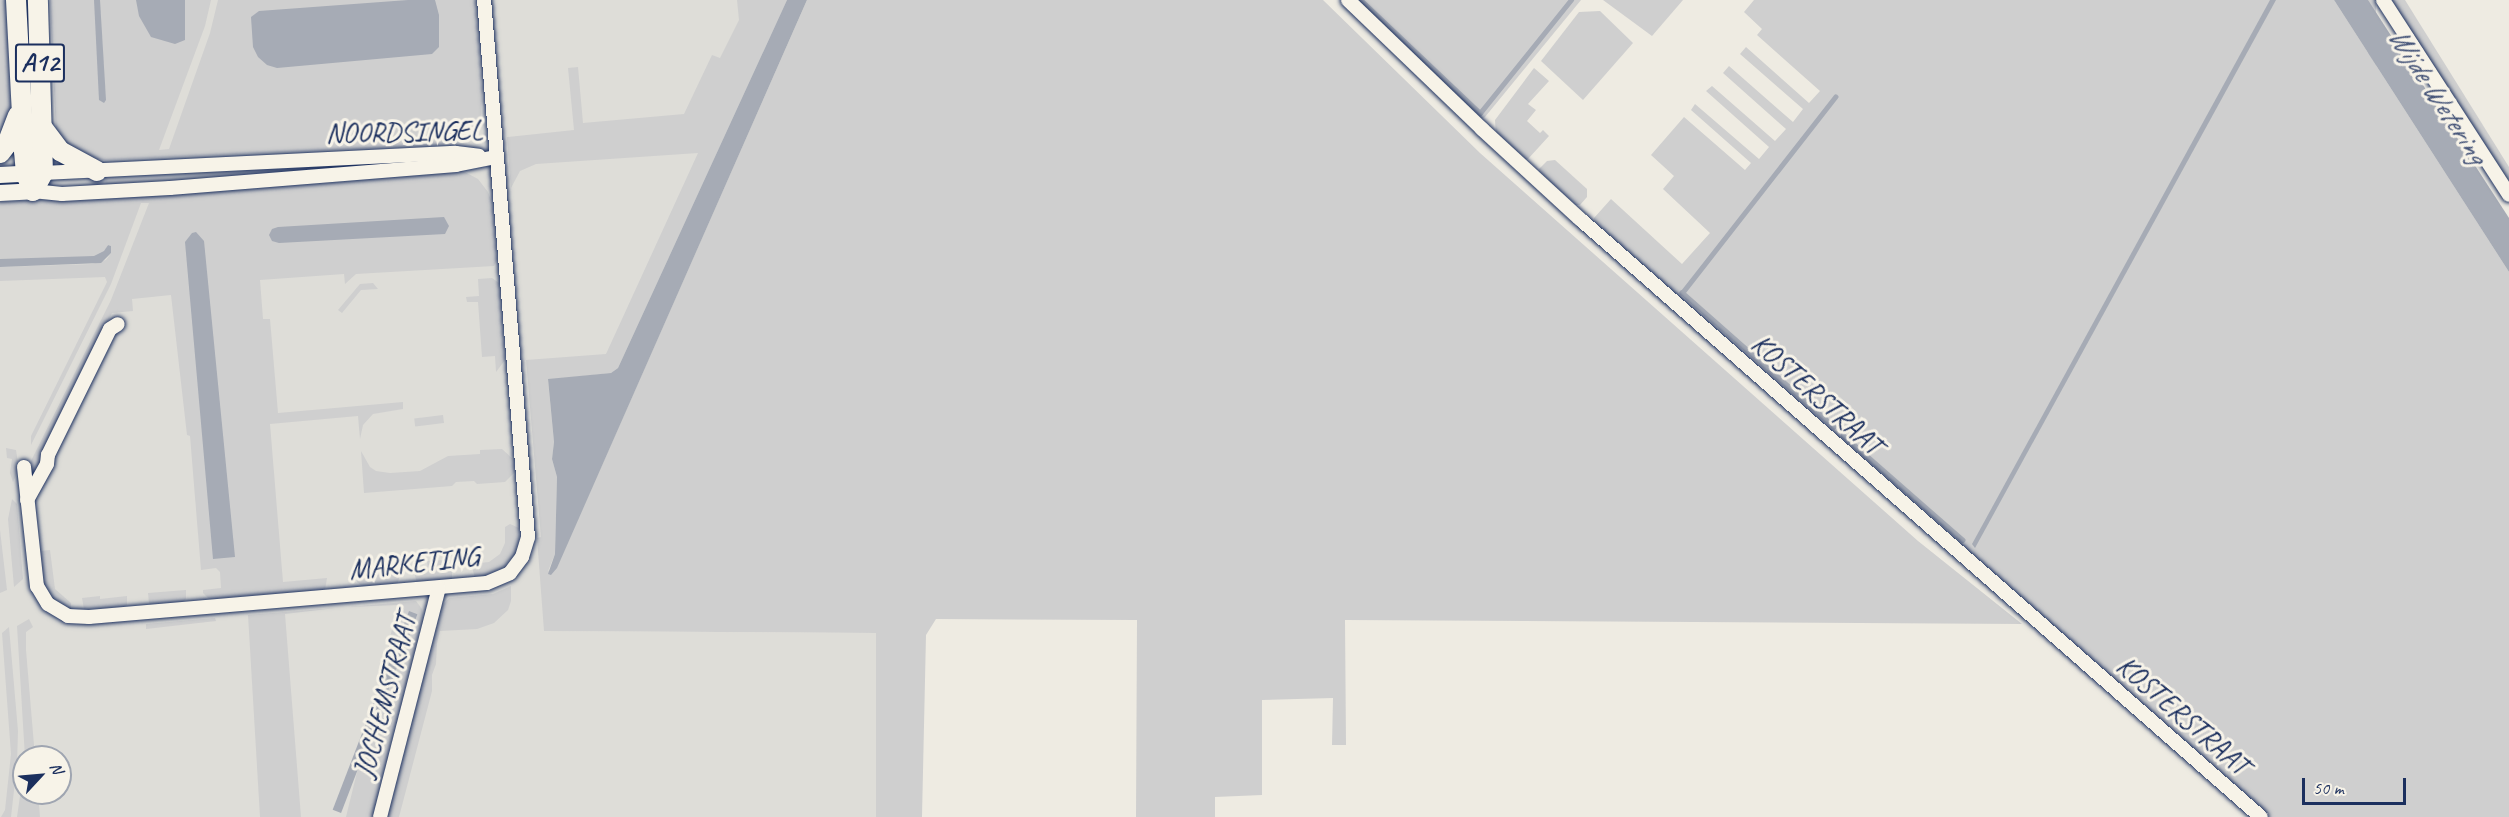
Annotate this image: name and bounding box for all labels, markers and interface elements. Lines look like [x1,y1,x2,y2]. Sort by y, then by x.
water label: Wijde Wetering [2381,20,2495,170]
road number: A12 [15,39,66,87]
street label: NOORDSINGEL [325,114,483,150]
street label: KOSTERSTRAAT [1745,327,1889,461]
street label: MARKETING [347,539,481,587]
street label: JOCHEMSTRAAT [347,611,423,781]
street label: KOSTERSTRAAT [2110,649,2256,781]
north arrow [12,745,72,805]
text: N [45,759,68,777]
scale bar [2305,766,2408,804]
text: 50 m [2313,777,2344,799]

